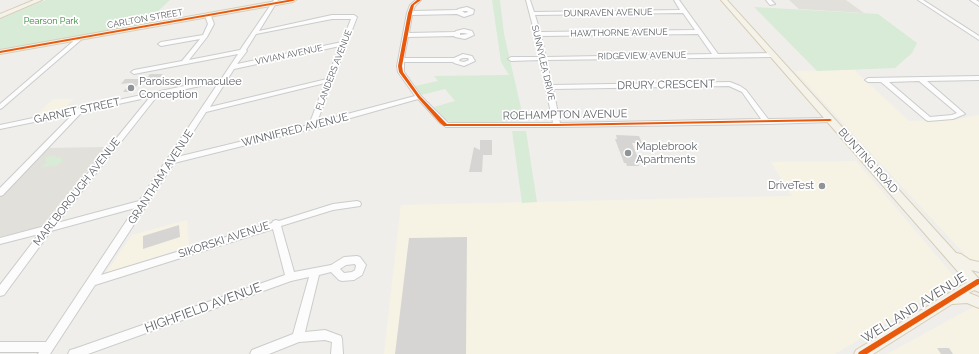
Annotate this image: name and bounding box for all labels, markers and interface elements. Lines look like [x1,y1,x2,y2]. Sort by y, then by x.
street label: CARLTON STREET [106,7,184,31]
street label: DUNRAVEN AVENUE [564,7,652,19]
park label: Pearson Park [24,16,78,26]
street label: SUNNYLEA DRIVE [529,24,557,102]
street label: HAWTHORNE AVENUE [570,27,668,39]
street label: FLANDERS AVENUE [314,28,354,112]
street label: VIVIAN AVENUE [254,43,324,67]
street label: RIDGEVIEW AVENUE [598,50,686,62]
place label: Paroisse Immaculee Conception [139,75,242,101]
street label: DRURY CRESCENT [617,78,715,92]
marker: Paroisse Immaculee Conception [126,83,136,93]
street label: GARNET STREET [33,95,121,127]
street label: ROEHAMPTON AVENUE [503,107,627,123]
street label: WINNIFRED AVENUE [240,110,350,150]
street label: BUNTING ROAD [835,126,901,196]
street label: GRANTHAM AVENUE [125,127,197,227]
street label: MARLBOROUGH AVENUE [31,135,123,249]
place label: Maplebrook Apartments [636,140,697,166]
marker: Maplebrook Apartments [623,148,633,158]
place label: DriveTest [768,179,814,193]
marker: DriveTest [817,181,827,191]
street label: SIKORSKI AVENUE [177,219,271,261]
street label: WELLAND AVENUE [859,269,969,347]
street label: HIGHFIELD AVENUE [142,280,264,336]

